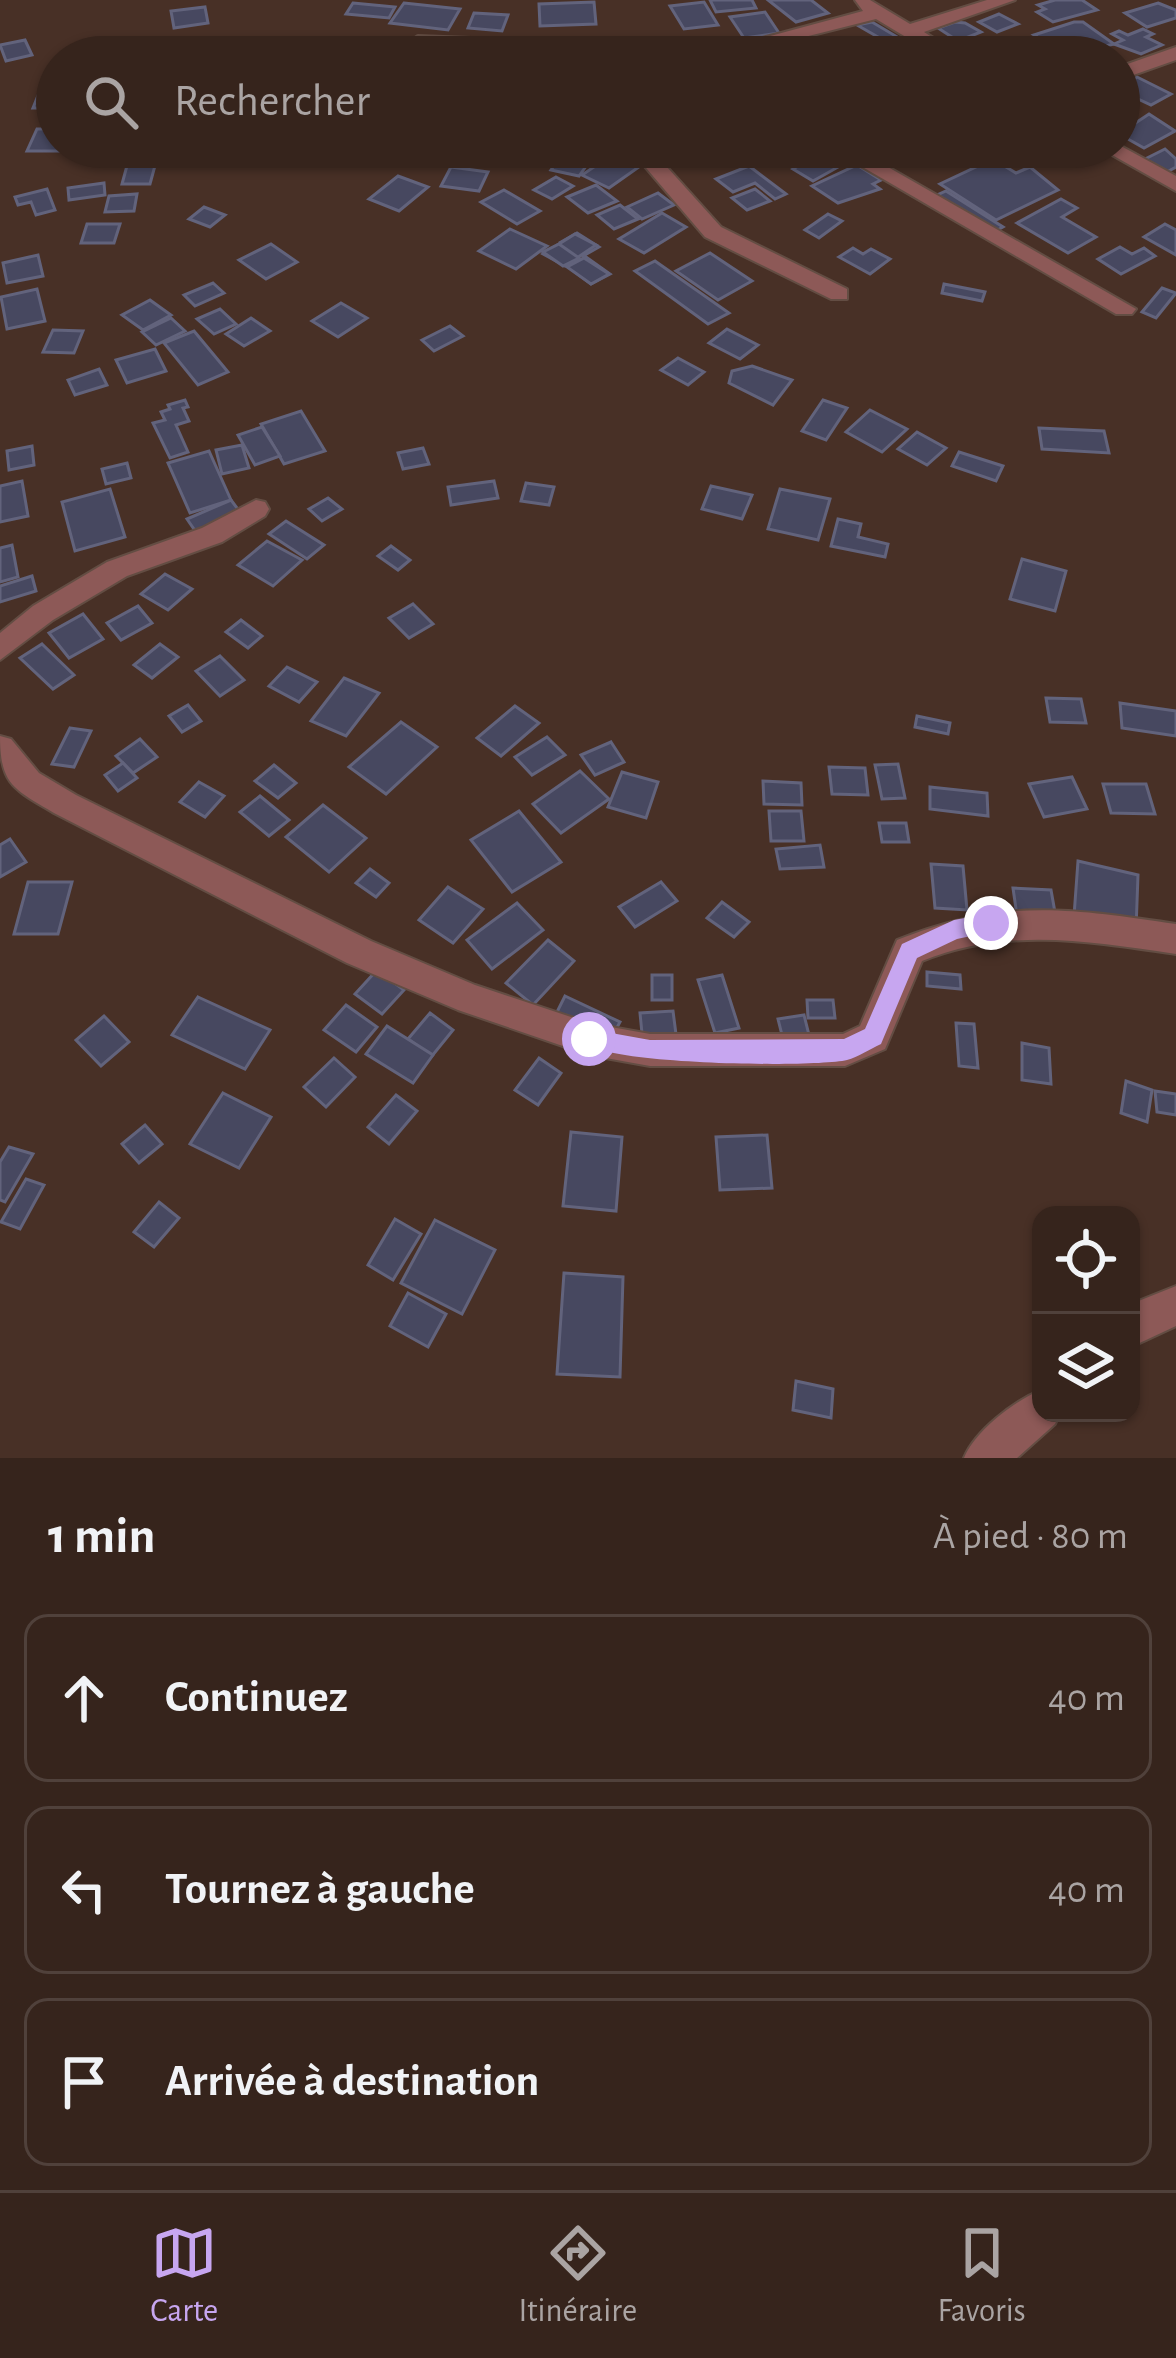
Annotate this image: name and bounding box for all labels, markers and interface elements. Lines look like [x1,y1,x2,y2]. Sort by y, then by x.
search box [36,36,1140,168]
icon: search [78,69,144,135]
text: Rechercher [174,79,370,124]
route end [964,896,1018,950]
route start [562,1012,616,1066]
map controls [1032,1206,1140,1422]
button: locate [1032,1206,1140,1314]
button: layers [1032,1314,1140,1422]
text: 1 min [48,1511,156,1562]
text: À pied · 80 m [933,1517,1128,1556]
icon: ahead [51,1665,117,1731]
text: Continuez [165,1675,348,1720]
text: 40 m [1048,1679,1125,1718]
icon: left [51,1857,117,1923]
text: Tournez à gauche [165,1867,475,1912]
text: 40 m [1048,1871,1125,1910]
icon: arrive [51,2049,117,2115]
text: Arrivée à destination [165,2059,539,2104]
tab: Carte [150,2220,218,2332]
tab: Itinéraire [518,2220,637,2332]
tab: Favoris [937,2220,1026,2332]

